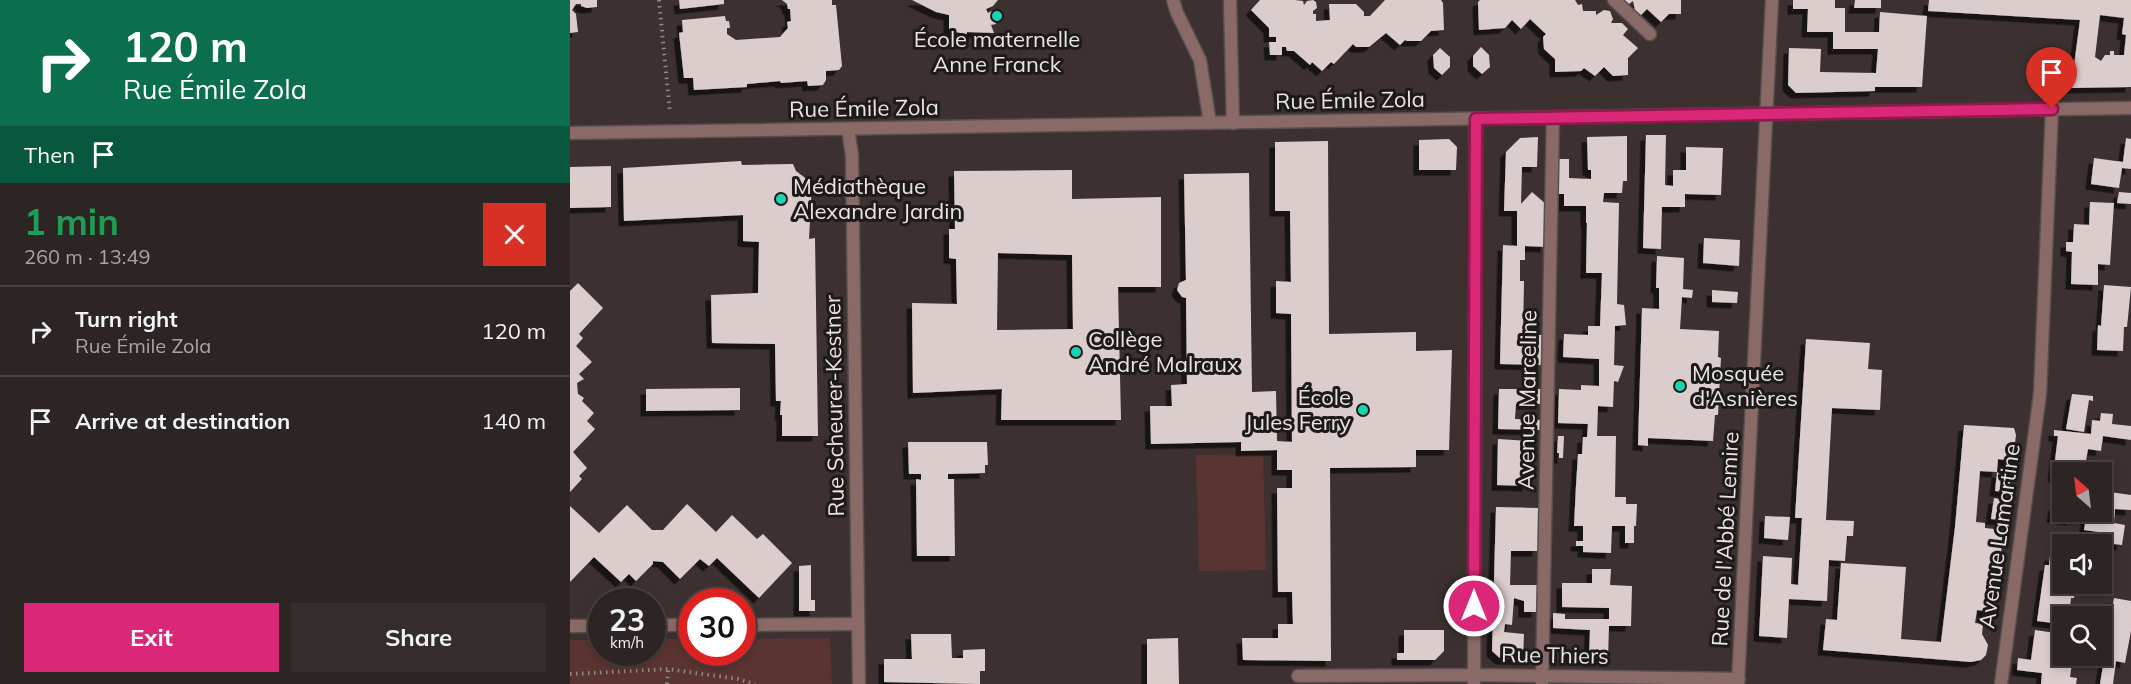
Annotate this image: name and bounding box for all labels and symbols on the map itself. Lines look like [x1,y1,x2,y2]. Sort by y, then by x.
marker: École maternelle Anne Franck [990,9,1004,23]
place label: École maternelle Anne Franck [914,25,1080,78]
pin [2026,47,2077,109]
street label: Rue Émile Zola [1275,85,1425,115]
street label: Rue Émile Zola [789,93,939,123]
place label: Médiathèque Alexandre Jardin [793,172,962,225]
marker: Médiathèque Alexandre Jardin [774,192,788,206]
street label: Rue Scheurer-Kestner [818,295,850,517]
street label: Avenue Marceline [1511,310,1543,490]
place label: Collège André Malraux [1088,325,1239,378]
marker: Collège André Malraux [1069,345,1083,359]
place label: Mosquée d'Asnières [1692,359,1798,412]
marker: Mosquée d'Asnières [1673,379,1687,393]
place label: École Jules Ferry [1245,383,1351,436]
marker: École Jules Ferry [1356,403,1370,417]
street label: Rue de l'Abbé Lemire [1705,431,1745,647]
street label: Avenue Lamartine [1972,442,2026,630]
north arrow [2052,462,2112,522]
position arrow [1442,574,1506,638]
speed limit sign: 30 [678,588,756,666]
street label: Rue Thiers [1501,640,1609,670]

